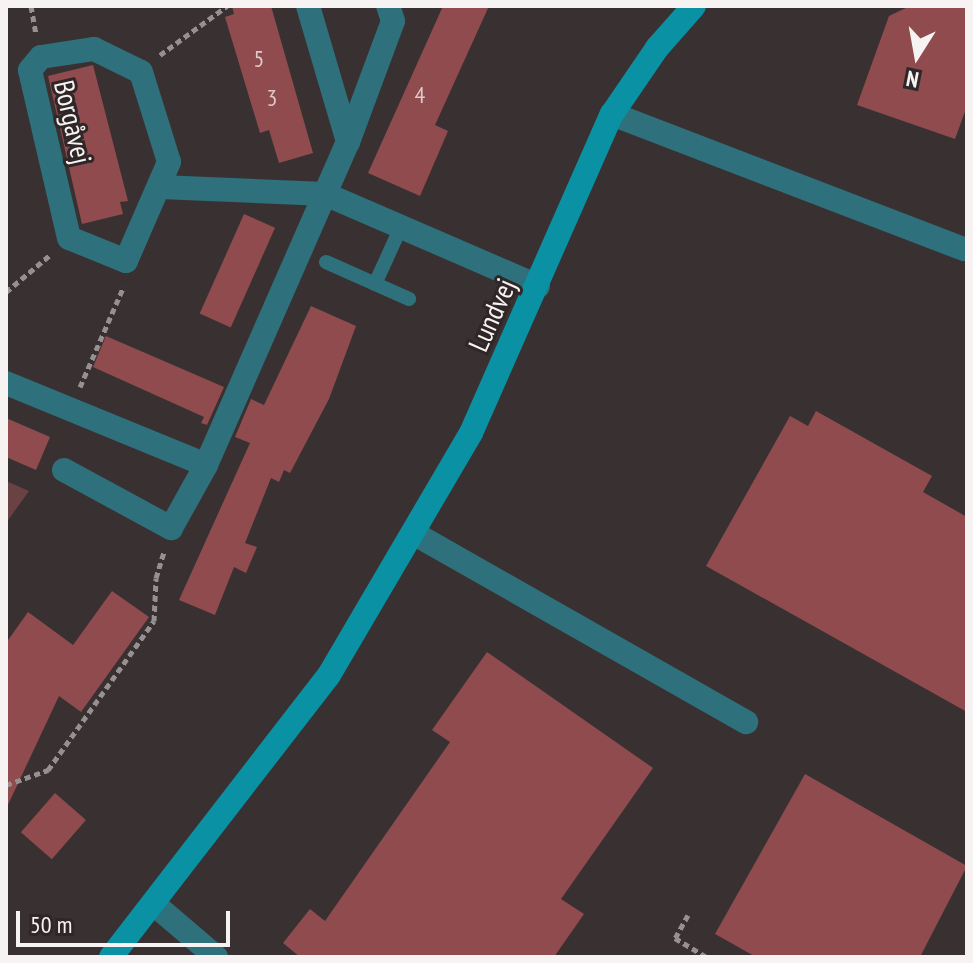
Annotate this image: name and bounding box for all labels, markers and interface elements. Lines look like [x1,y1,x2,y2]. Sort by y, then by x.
north arrow [877,16,957,96]
house number: 5 [254,45,264,73]
text: N [904,65,921,94]
street label: Borgåvej [47,77,99,167]
house number: 4 [415,81,425,109]
house number: 3 [267,84,277,112]
street label: Lundvej [461,273,523,357]
scale bar [20,895,234,945]
text: 50 m [30,909,72,940]

